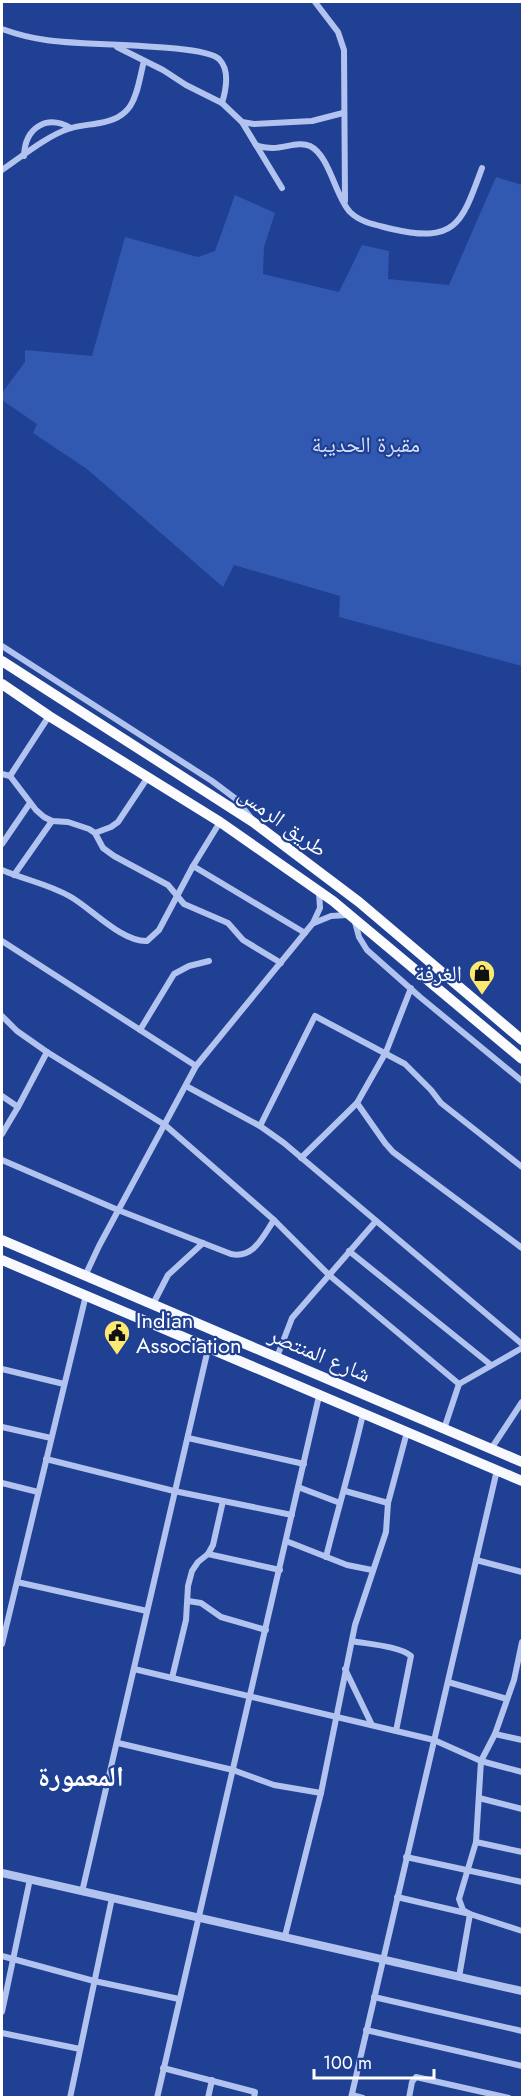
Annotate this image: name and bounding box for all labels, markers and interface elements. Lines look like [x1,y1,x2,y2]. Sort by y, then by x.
park label: مقبرة الحديبة [312,428,420,460]
street label: طريق الرمس [232,778,334,864]
place label: الغرفة [415,957,462,989]
shop icon: الغرفة [467,958,497,996]
place label: Indian Association [136,1304,242,1361]
public building icon: Indian Association [102,1318,132,1356]
street label: شارع المنتصر [263,1318,376,1390]
district label: المعمورة [38,1756,124,1797]
scale bar [314,2042,434,2080]
text: 100 m [323,2050,372,2076]

